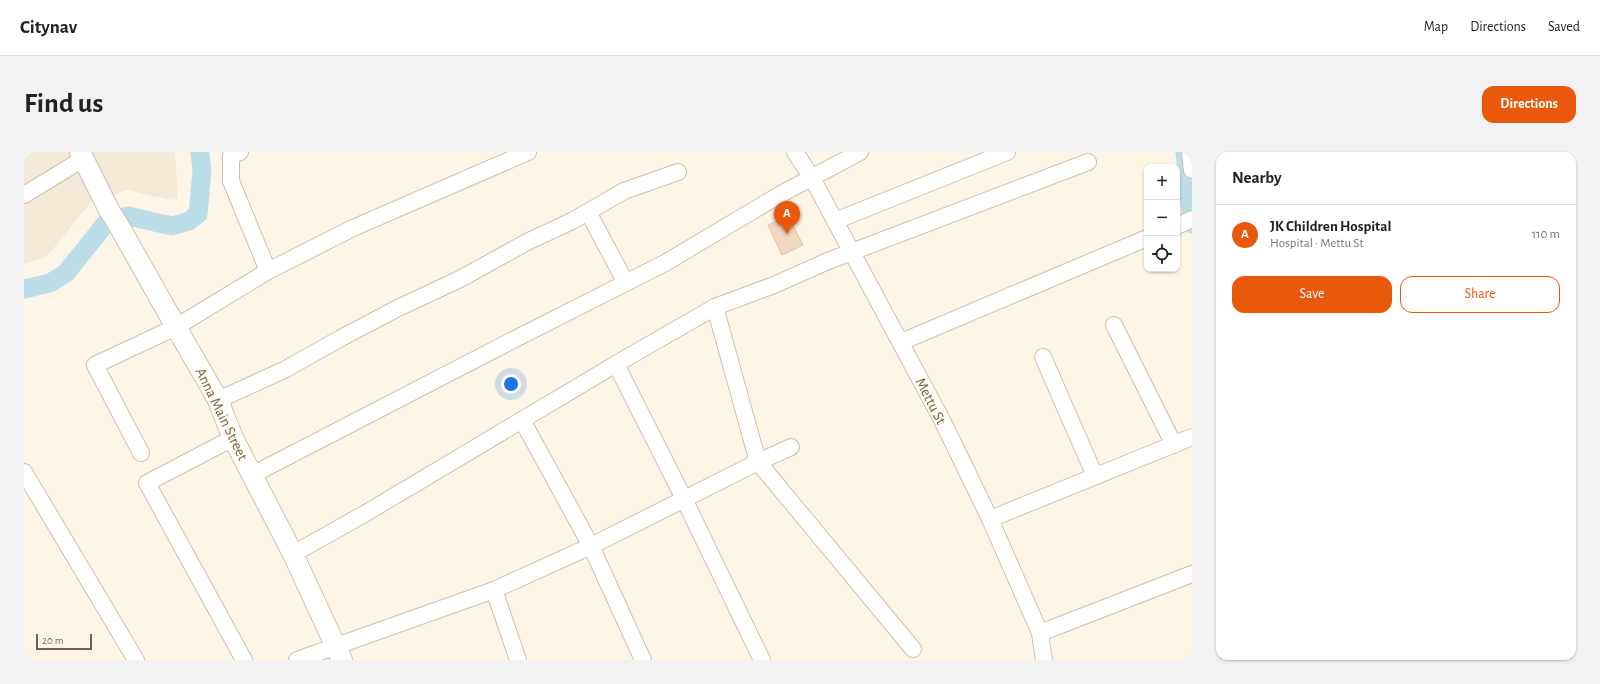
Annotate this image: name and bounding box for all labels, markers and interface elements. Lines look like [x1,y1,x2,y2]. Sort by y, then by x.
text: Citynav [20,18,77,37]
text: Map [1424,20,1448,34]
text: Directions [1470,20,1526,34]
text: Saved [1548,20,1580,34]
button: Directions [1482,86,1576,123]
text: Find us [24,90,103,118]
map controls [1144,164,1180,272]
button: + [1144,164,1180,200]
text: Nearby [1232,169,1282,186]
button: − [1144,200,1180,236]
pin: A [774,201,800,234]
text: JK Children Hospital [1270,219,1391,234]
text: A [1241,228,1249,241]
text: 110 m [1532,228,1560,241]
button: locate [1144,236,1180,272]
text: Hospital · Mettu St [1270,237,1364,250]
button: Save [1232,276,1392,313]
button: Share [1400,276,1560,313]
street label: Anna Main Street [193,366,251,463]
your location [501,374,521,394]
street label: Mettu St [913,376,949,427]
scale bar [36,632,92,651]
text: 20 m [42,635,63,646]

